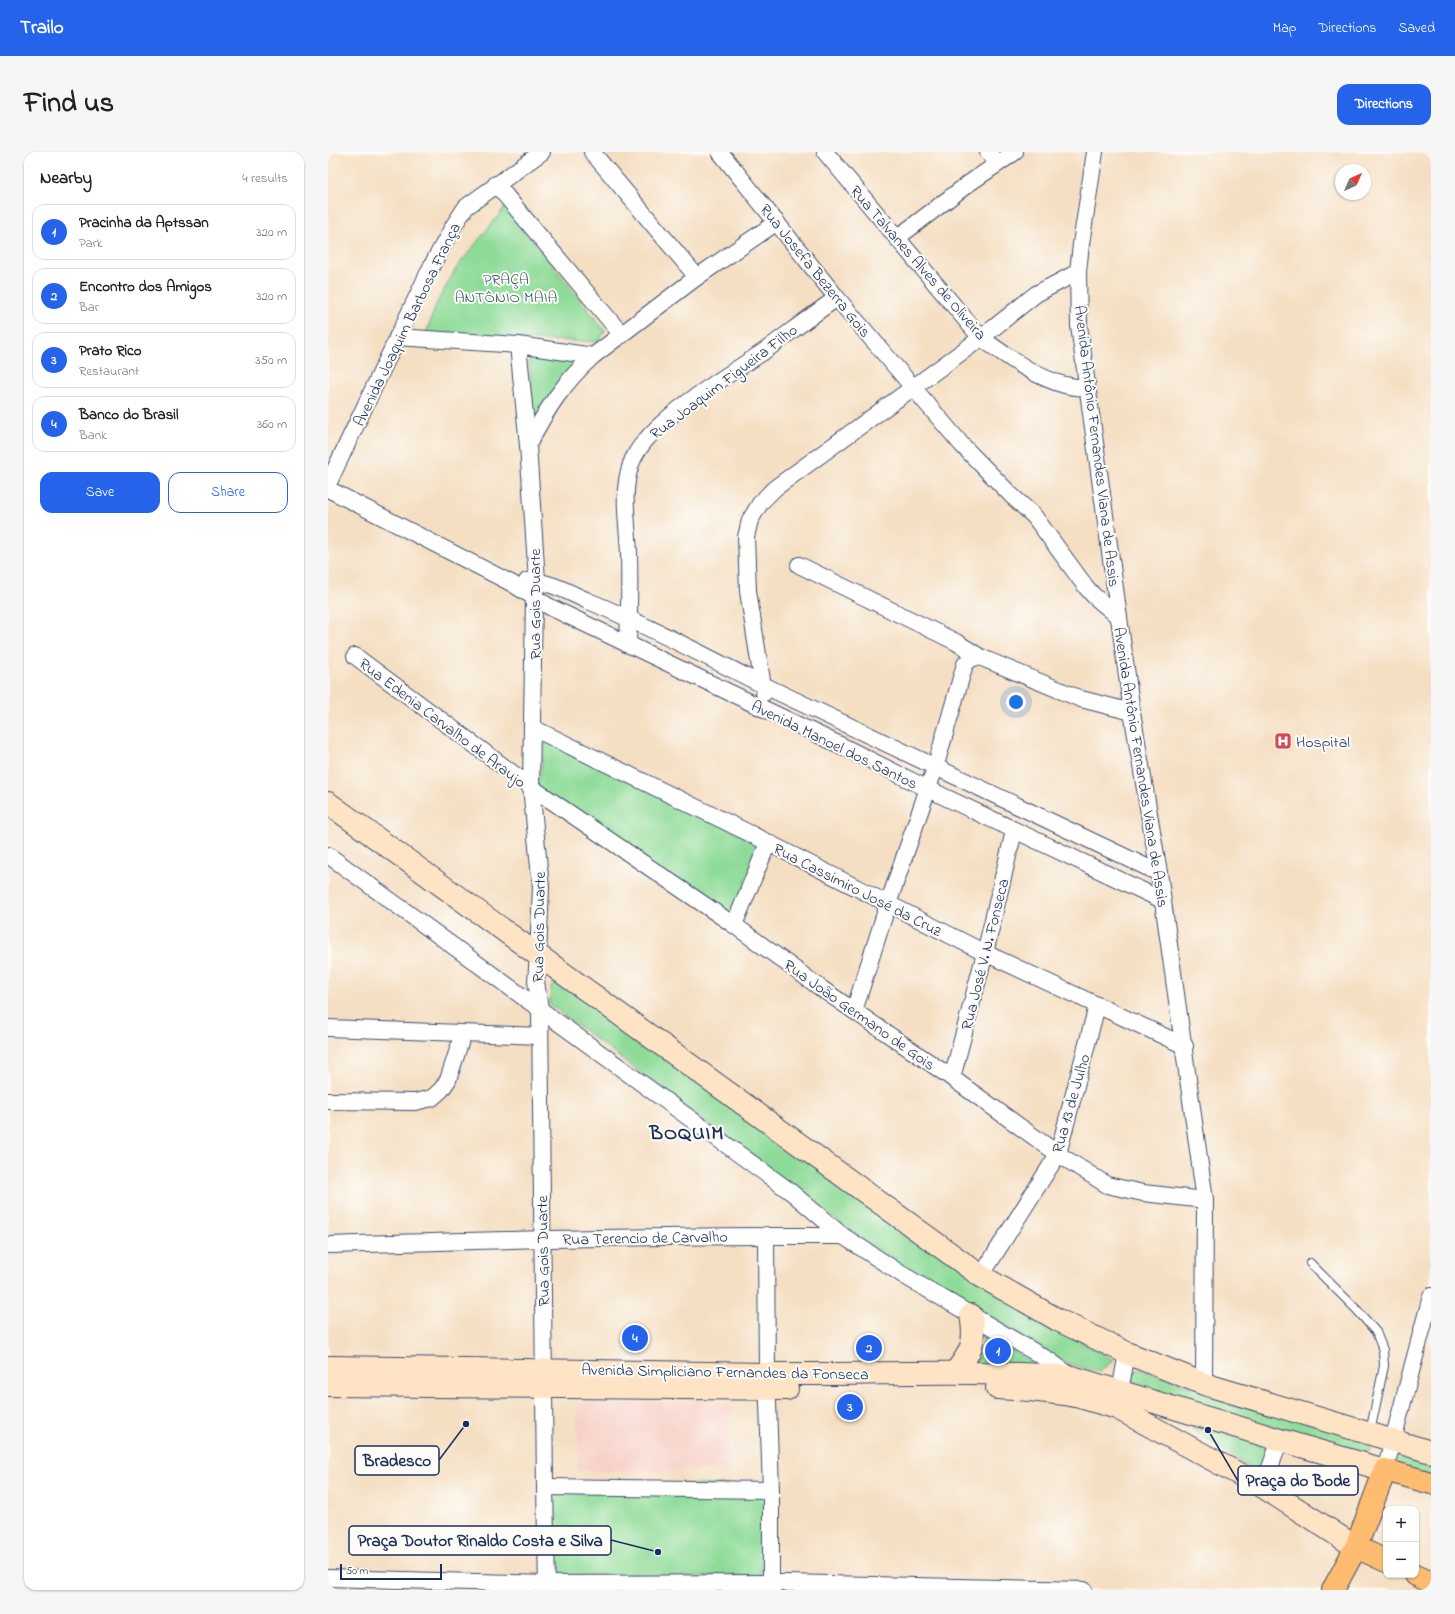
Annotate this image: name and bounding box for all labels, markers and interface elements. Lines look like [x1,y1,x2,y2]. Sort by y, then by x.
text: Trailo [20,15,64,42]
text: Map [1273,18,1296,39]
text: Directions [1318,18,1376,39]
text: Saved [1398,18,1435,39]
text: Find us [24,84,114,125]
button: Directions [1337,84,1431,125]
north arrow [1335,164,1371,200]
text: Nearby [40,166,92,191]
text: 4 results [242,169,288,188]
street label: Rua Talvanes Alves de Oliveira [843,181,992,346]
street label: Rua Josefa Bezerra Gois [753,199,876,343]
text: Pracinha da Aptssan [79,212,209,234]
street label: Avenida Joaquim Barbosa França [348,219,468,431]
text: 1 [52,223,56,242]
text: 320 m [256,223,287,242]
text: Park [79,234,103,253]
park label: PRAÇA ANTÔNIO MAIA [455,268,557,310]
text: Encontro dos Amigos [79,276,212,298]
text: 2 [51,287,57,306]
text: 320 m [256,287,287,306]
text: Bar [79,298,99,317]
street label: Avenida Antônio Fernandes Viana de Assis [1067,304,1125,588]
street label: Rua Joaquim Figueira Filho [645,319,803,446]
text: Prato Rico [79,340,142,362]
text: 3 [51,351,57,370]
text: 350 m [255,351,287,370]
text: Restaurant [79,362,139,381]
text: Banco do Brasil [79,404,178,426]
text: 4 [51,415,57,434]
text: 360 m [257,415,287,434]
text: Bank [79,426,107,445]
button: Save [40,472,160,513]
button: Share [168,472,288,513]
street label: Rua Gois Duarte [524,548,548,659]
street label: Avenida Antônio Fernandes Viana de Assis [1106,625,1174,909]
street label: Rua Edenia Carvalho de Araujo [353,653,530,795]
your location [1006,692,1026,712]
street label: Avenida Manoel dos Santos [747,695,921,797]
hospital icon: Hospital [1273,731,1293,751]
place label: Hospital [1296,731,1350,755]
street label: Rua Cassimiro José da Cruz [769,838,946,944]
street label: Rua Gois Duarte [527,871,553,983]
street label: Rua José V. N. Fonseca [956,876,1016,1033]
street label: Rua João Germano de Gois [778,954,940,1077]
street label: Rua 13 de Julho [1046,1051,1098,1156]
district label: BOQUIM [649,1120,724,1149]
street label: Rua Gois Duarte [531,1194,557,1307]
street label: Rua Terencio de Carvalho [562,1226,728,1252]
pin: 4 [622,1323,648,1353]
pin: 2 [856,1333,882,1363]
pin: 1 [985,1336,1011,1366]
street label: Avenida Simpliciano Fernandes da Fonseca [581,1358,869,1388]
pin: 3 [837,1392,863,1422]
callout: Bradesco [355,1446,439,1475]
text: Bradesco [362,1449,431,1474]
callout: Praça do Bode [1238,1466,1358,1495]
text: Praça do Bode [1246,1469,1352,1494]
map controls [1383,1506,1419,1578]
button: + [1383,1506,1419,1542]
callout: Praça Doutor Rinaldo Costa e Silva [349,1526,611,1555]
text: Praça Doutor Rinaldo Costa e Silva [357,1529,603,1554]
button: − [1383,1542,1419,1578]
scale bar [340,1562,442,1581]
text: 50 m [346,1563,368,1579]

